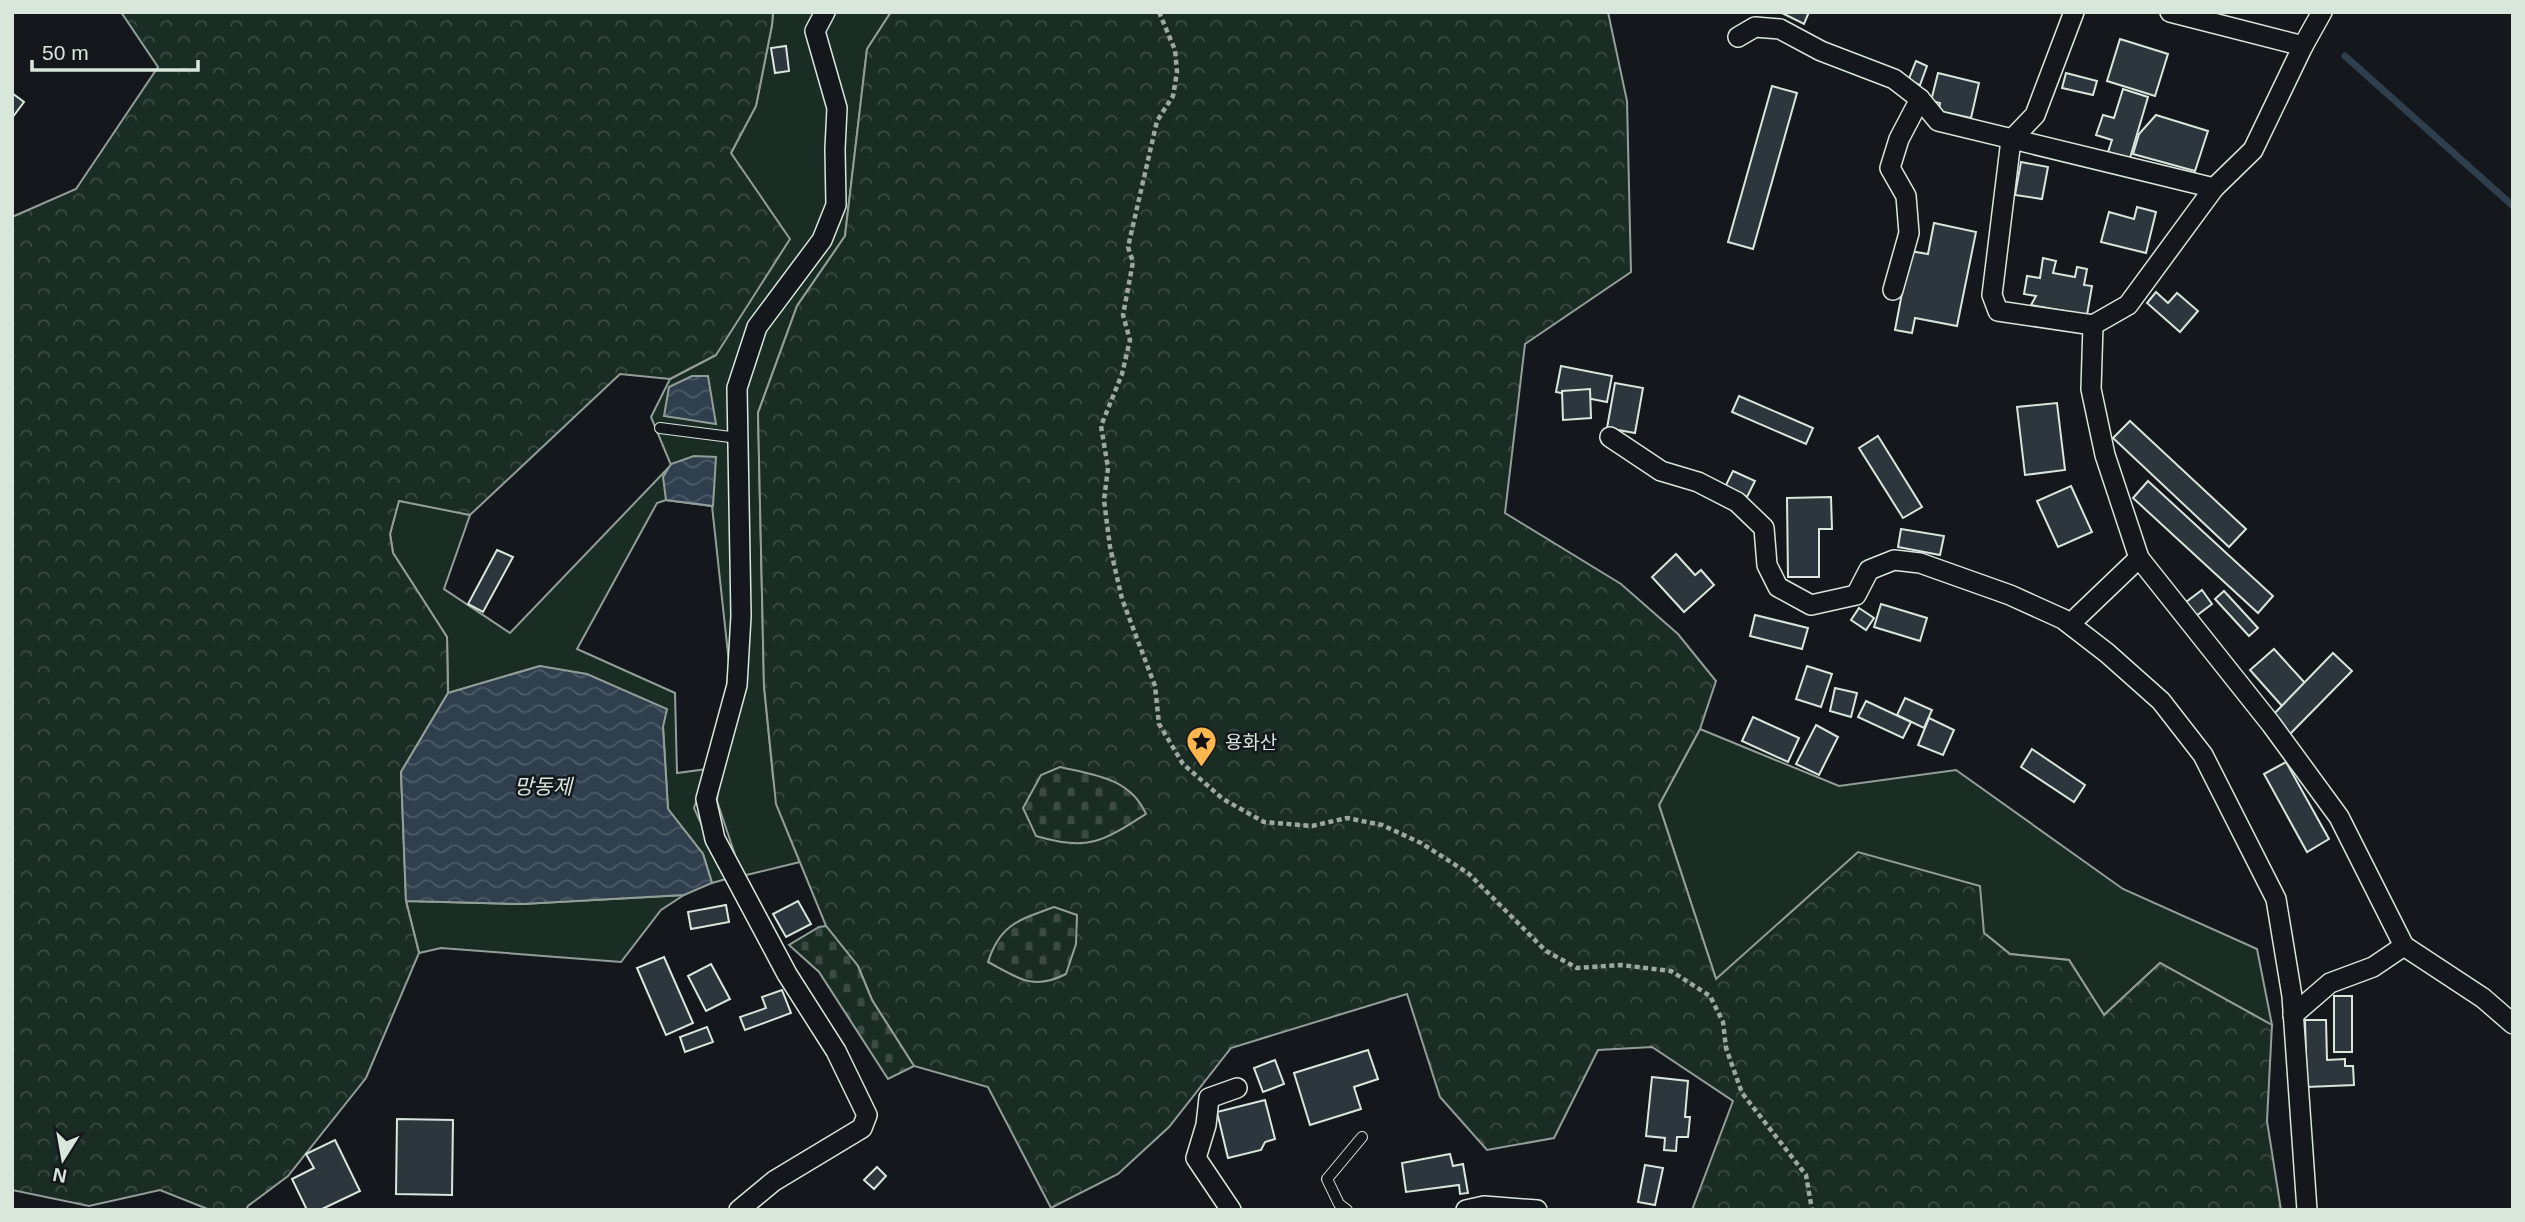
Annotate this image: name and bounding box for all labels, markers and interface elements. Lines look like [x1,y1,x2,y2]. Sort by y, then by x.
scale bar [32,28,198,72]
text: 50 m [42,41,89,64]
place icon: 용화산 [1185,725,1219,769]
place label: 용화산 [1225,732,1277,753]
water label: 망동제 [514,775,575,798]
north arrow [28,1124,98,1194]
text: N [51,1164,69,1187]

